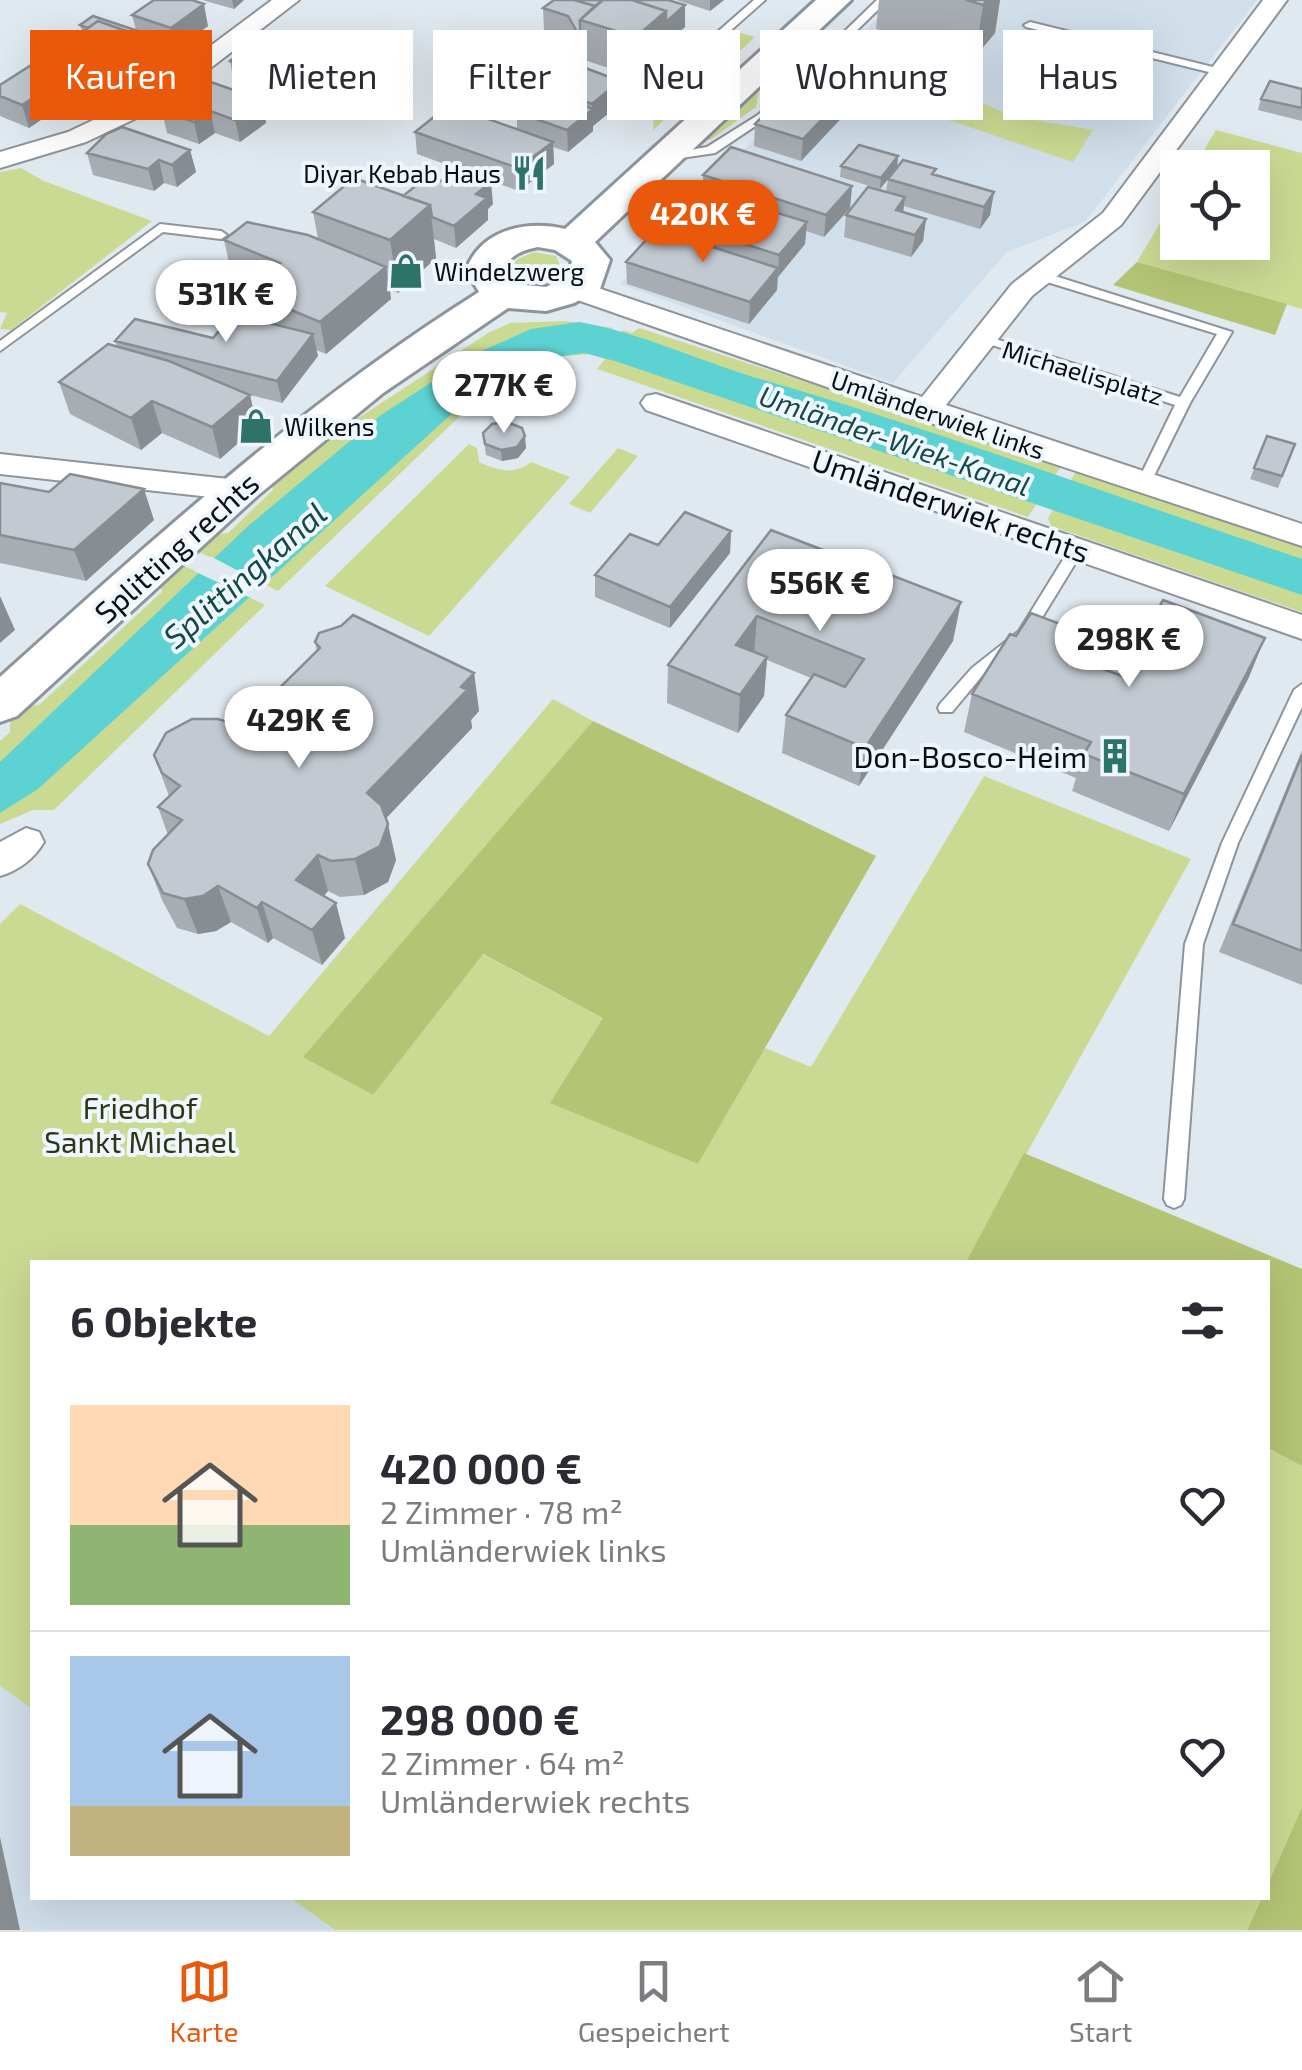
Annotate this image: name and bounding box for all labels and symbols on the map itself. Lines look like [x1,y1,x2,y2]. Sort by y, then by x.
restaurant icon: Diyar Kebab Haus [510,154,548,192]
place label: Diyar Kebab Haus [303,158,501,188]
pin: 420K € [622,180,784,265]
shop icon: Windelzwerg [387,252,425,290]
place label: Windelzwerg [434,256,584,286]
pin: 531K € [145,260,307,345]
street label: Michaelisplatz [999,333,1167,411]
pin: 277K € [423,351,585,436]
street label: Umländerwiek links [827,363,1049,465]
water label: Umländer-Wiek-Kanal [755,378,1035,502]
shop icon: Wilkens [237,407,275,445]
place label: Wilkens [284,411,374,441]
street label: Umländerwiek rechts [808,441,1094,569]
street label: Splitting rechts [87,464,265,630]
water label: Splittingkanal [155,493,334,656]
pin: 556K € [739,549,901,634]
pin: 298K € [1048,605,1210,690]
pin: 429K € [218,686,380,771]
building icon: Don-Bosco-Heim [1096,737,1134,775]
place label: Don-Bosco-Heim [853,738,1087,774]
park label: Friedhof Sankt Michael [44,1089,236,1159]

